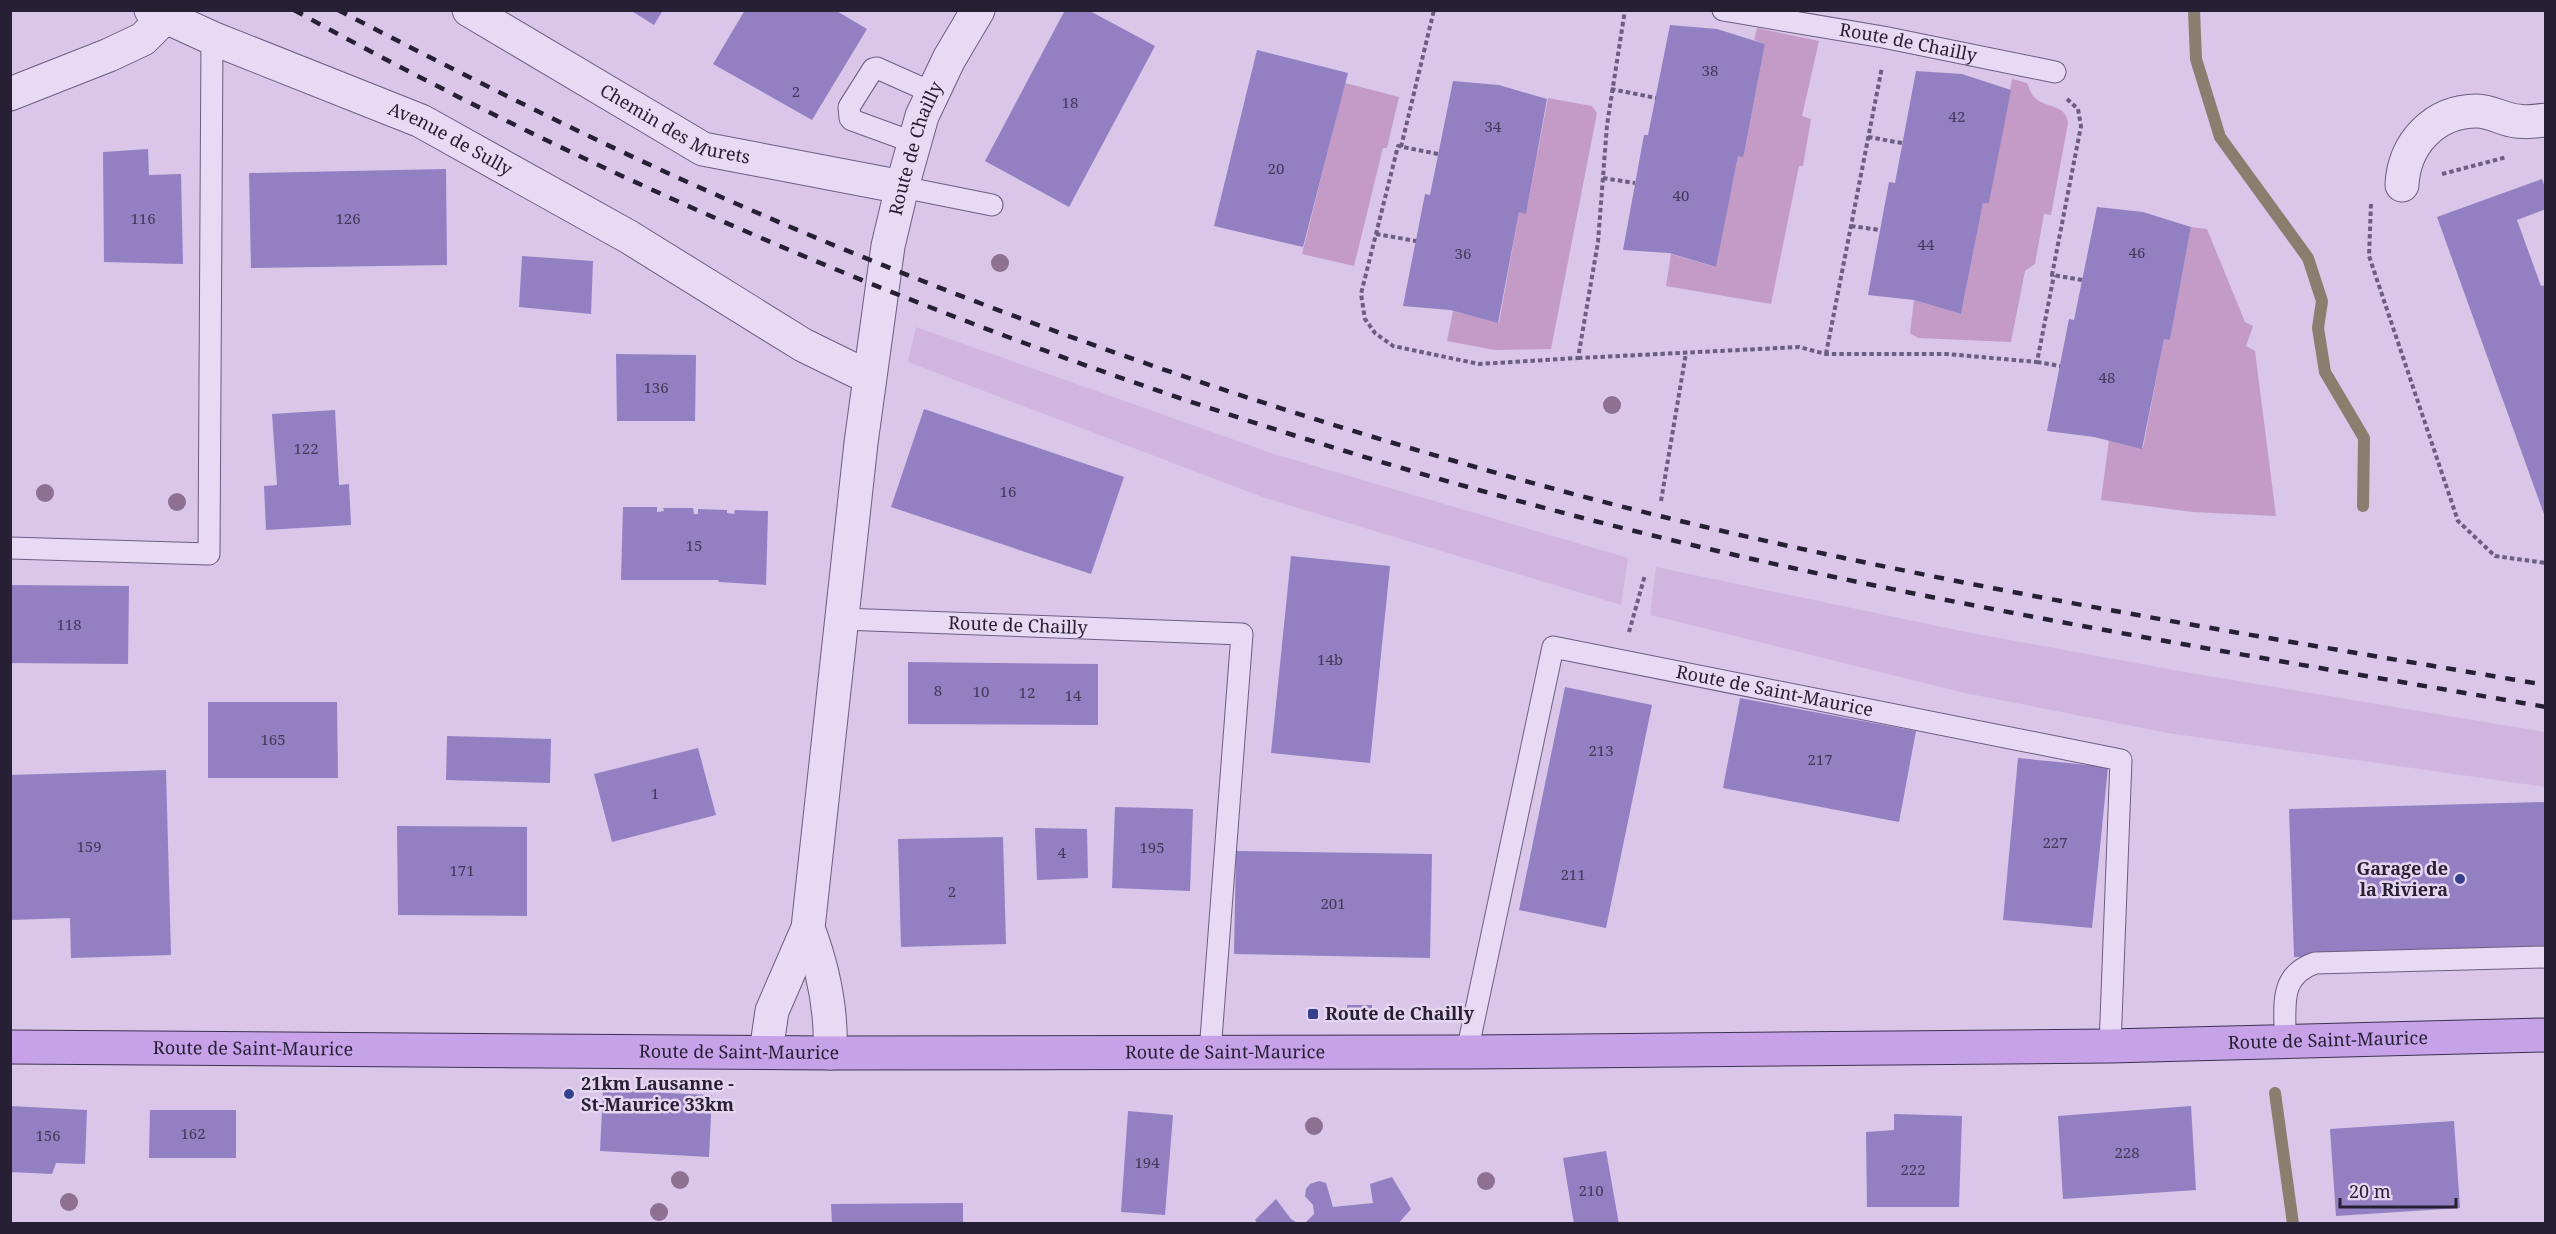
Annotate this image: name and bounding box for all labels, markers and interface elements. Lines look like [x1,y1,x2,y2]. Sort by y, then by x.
street label: Route de Chailly [1838,17,1980,67]
house number: 38 [1702,60,1718,80]
street label: Route de Chailly [883,77,948,218]
street label: Chemin des Murets [596,78,752,169]
house number: 2 [792,81,800,101]
house number: 18 [1062,92,1078,112]
street label: Avenue de Sully [385,96,518,181]
house number: 42 [1949,106,1965,126]
house number: 34 [1485,116,1502,136]
house number: 20 [1268,158,1284,178]
house number: 40 [1673,185,1689,205]
house number: 116 [130,208,156,228]
house number: 126 [335,208,361,228]
house number: 44 [1918,234,1935,254]
house number: 46 [2129,242,2145,262]
house number: 36 [1455,243,1471,263]
house number: 48 [2099,367,2115,387]
house number: 136 [643,377,669,397]
house number: 122 [293,438,319,458]
house number: 16 [1000,481,1016,501]
house number: 15 [686,535,702,555]
street label: Route de Chailly [948,610,1089,639]
house number: 118 [56,614,82,634]
house number: 14b [1317,649,1343,669]
street label: Route de Saint-Maurice [1674,659,1875,721]
house number: 8 [934,680,942,700]
house number: 10 [973,681,989,701]
house number: 12 [1019,682,1035,702]
house number: 14 [1065,685,1082,705]
house number: 165 [260,729,286,749]
house number: 213 [1588,740,1614,760]
house number: 217 [1807,749,1833,769]
house number: 1 [651,783,659,803]
house number: 227 [2042,832,2068,852]
house number: 159 [76,836,102,856]
house number: 195 [1139,837,1165,857]
house number: 4 [1058,842,1067,862]
place label: Garage de la Riviera [2356,856,2448,901]
house number: 171 [449,860,475,880]
house number: 211 [1560,864,1586,884]
marker: Garage de la Riviera [2453,872,2467,886]
house number: 2 [948,881,956,901]
house number: 201 [1320,893,1346,913]
place label: Route de Chailly [1325,1001,1475,1025]
marker: Route de Chailly [1306,1007,1320,1021]
street label: Route de Saint-Maurice [2227,1025,2428,1054]
street label: Route de Saint-Maurice [153,1035,353,1061]
street label: Route de Saint-Maurice [639,1039,839,1064]
street label: Route de Saint-Maurice [1125,1039,1325,1064]
place label: 21km Lausanne - St-Maurice 33km [581,1071,734,1116]
marker: 21km Lausanne - St-Maurice 33km [562,1087,576,1101]
house number: 162 [180,1123,206,1143]
house number: 156 [35,1125,61,1145]
house number: 228 [2114,1142,2140,1162]
house number: 194 [1134,1152,1160,1172]
house number: 222 [1900,1159,1926,1179]
scale bar [2340,1171,2456,1209]
text: 20 m [2349,1179,2391,1203]
house number: 210 [1578,1180,1604,1200]

